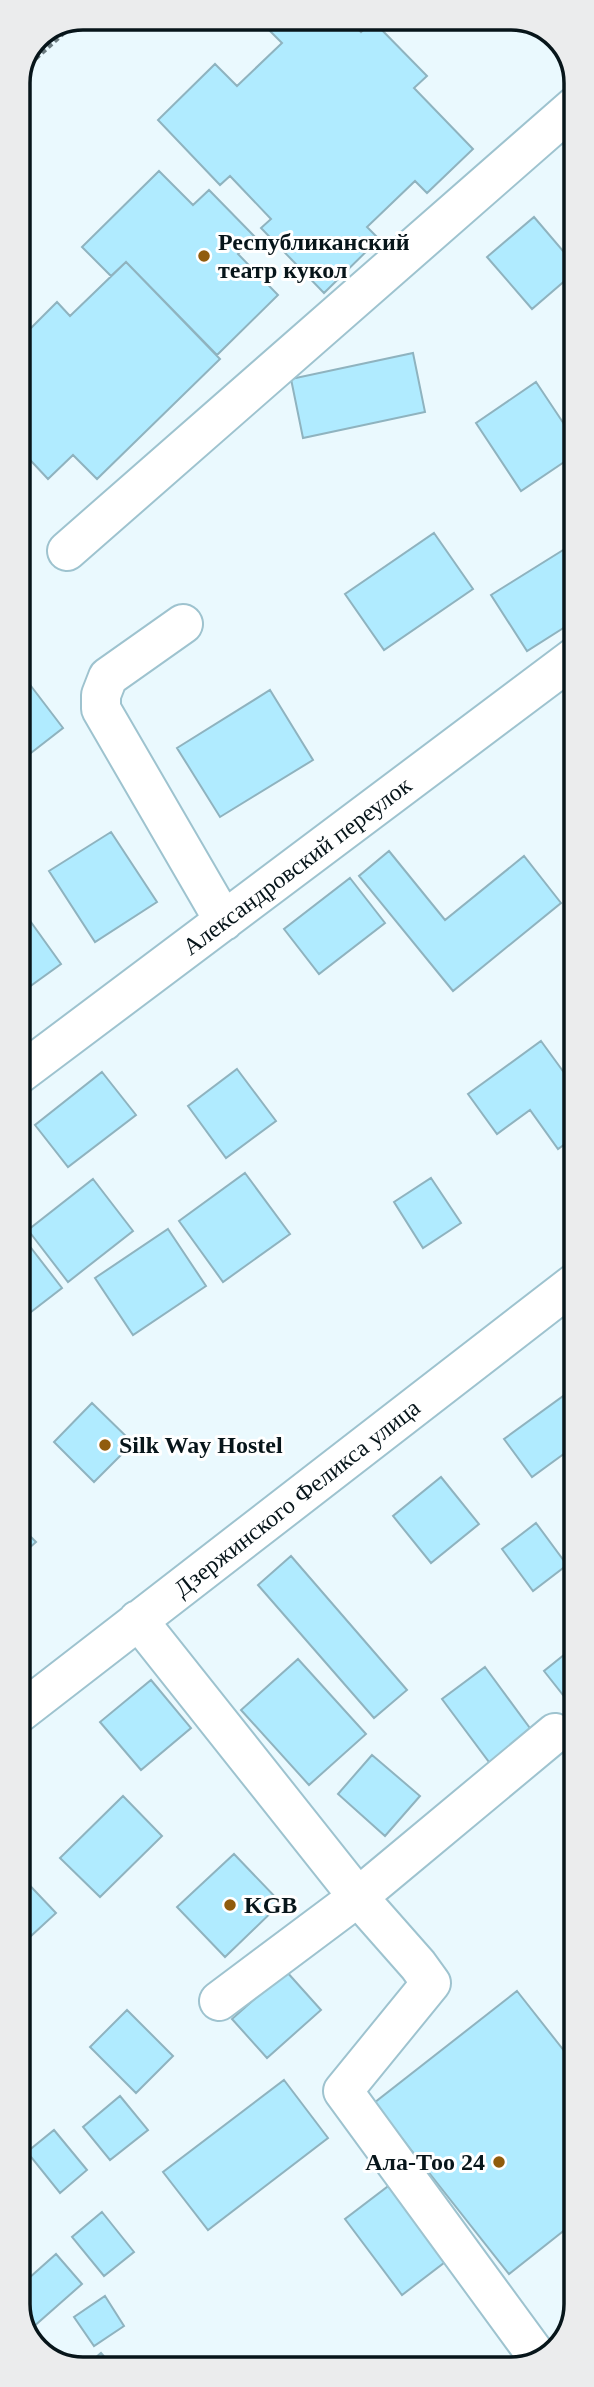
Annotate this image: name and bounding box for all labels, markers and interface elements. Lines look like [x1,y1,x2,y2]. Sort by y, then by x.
place label: Республиканский театр кукол [218,229,410,283]
marker: Республиканский театр кукол [196,248,212,264]
street label: Александровский переулок [178,771,417,960]
street label: Дзержинского Феликса улица [169,1394,425,1602]
place label: Silk Way Hostel [119,1432,283,1458]
marker: Silk Way Hostel [97,1437,113,1453]
place label: KGB [244,1892,297,1918]
marker: KGB [222,1897,238,1913]
place label: Ала-Тоо 24 [365,2149,485,2175]
marker: Ала-Тоо 24 [491,2154,507,2170]

